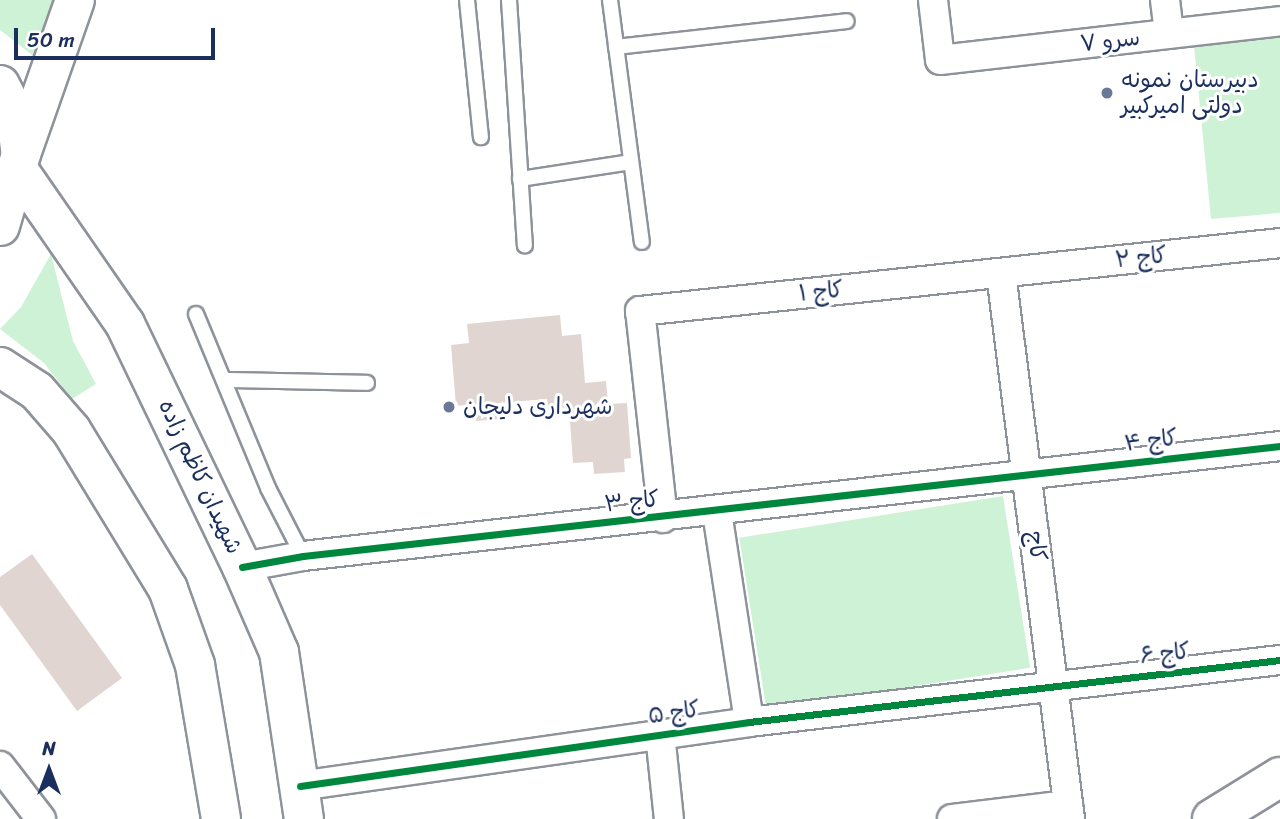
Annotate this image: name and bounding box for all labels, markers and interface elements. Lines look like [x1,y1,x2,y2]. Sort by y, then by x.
scale bar [18,14,219,58]
text: 50 m [27,21,75,59]
street label: سرو ۷ [1079,24,1141,58]
place label: دبیرستان نمونه دولتی امیرکبیر [1121,66,1259,120]
marker: دبیرستان نمونه دولتی امیرکبیر [1099,85,1115,101]
street label: کاج ۲ [1114,242,1168,274]
street label: کاج ۱ [797,276,845,308]
place label: شهرداری دلیجان [463,393,613,421]
street label: شهیدان کاظم زاده [152,395,248,559]
marker: شهرداری دلیجان [441,399,457,415]
street label: کاج ۴ [1123,424,1179,458]
street label: کاج ۳ [603,485,661,519]
street label: کاج [1020,529,1052,563]
street label: کاج ۶ [1139,638,1191,670]
street label: کاج ۵ [646,696,702,730]
text: N [42,732,56,765]
north arrow [14,735,84,805]

